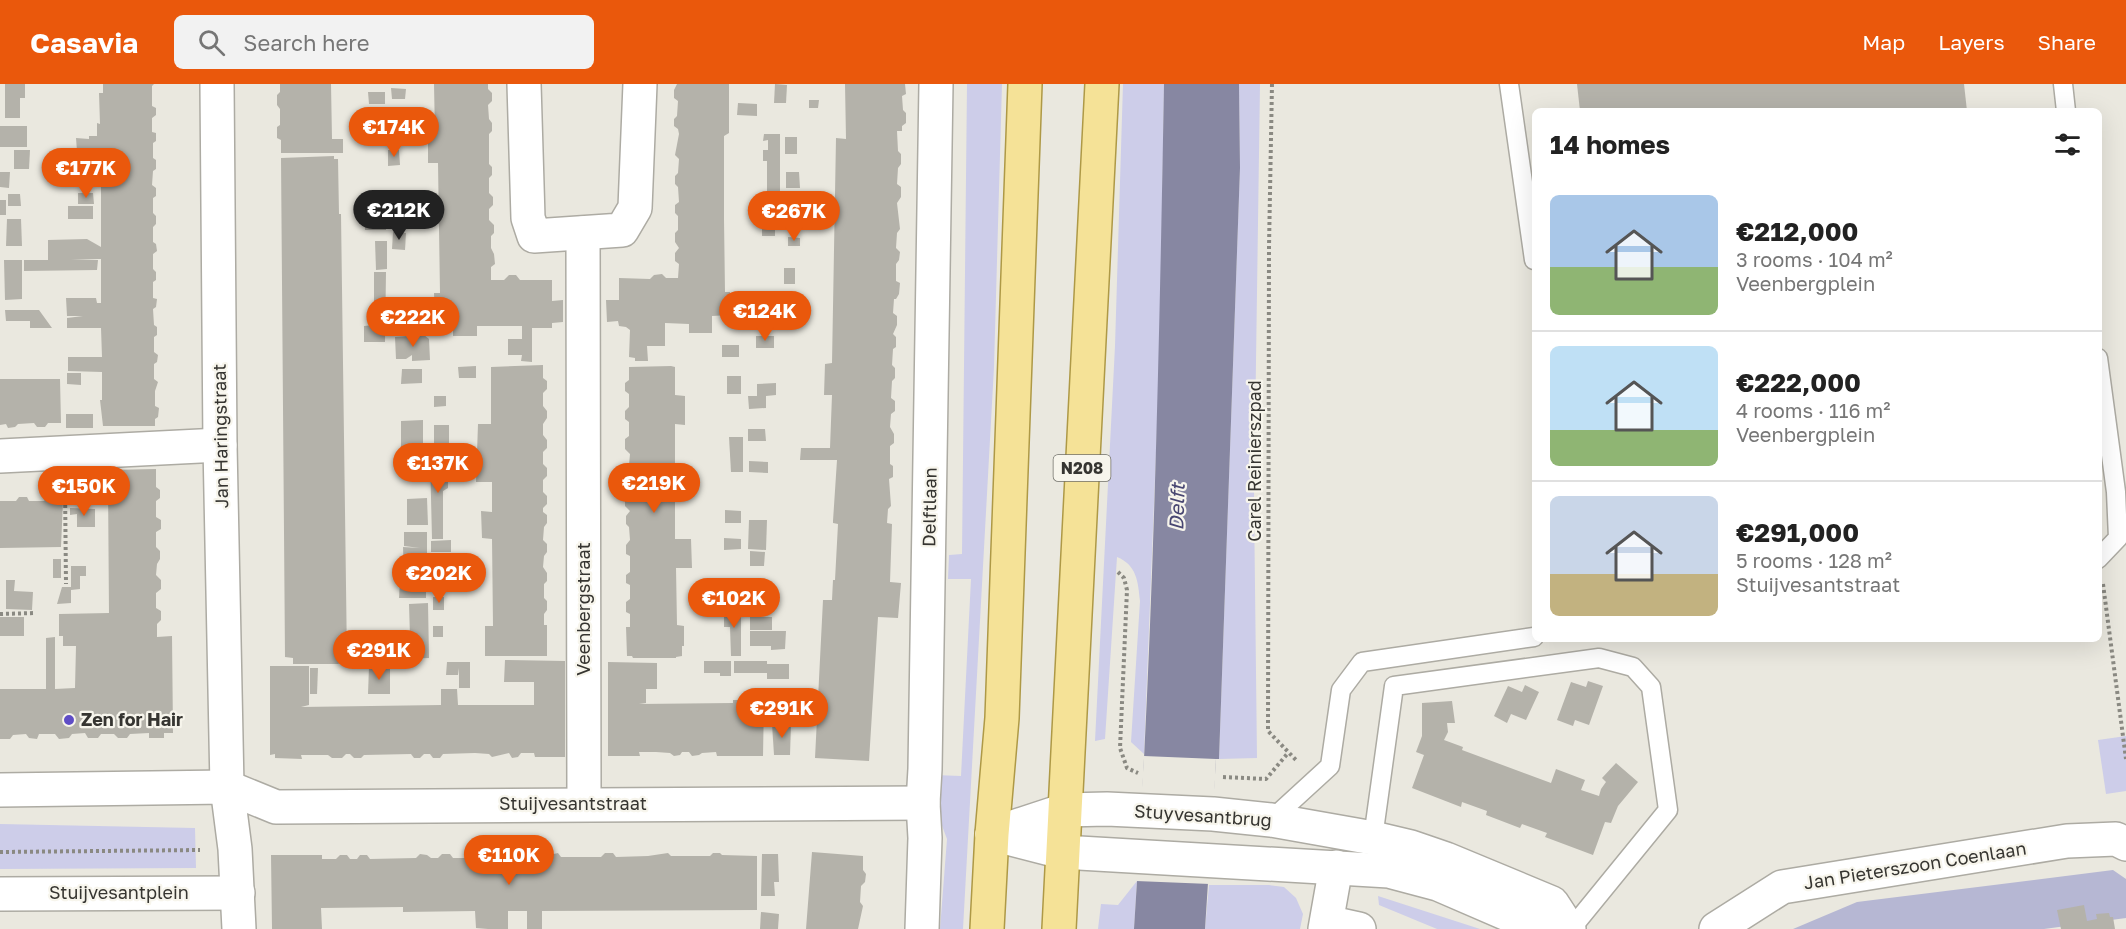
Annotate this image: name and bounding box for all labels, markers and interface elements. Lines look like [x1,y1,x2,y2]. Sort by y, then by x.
search box [174,15,594,69]
text: Casavia [30,26,138,59]
icon: search [195,26,228,59]
text: Search here [243,29,369,56]
text: Map [1862,29,1905,55]
text: Layers [1938,29,2005,55]
text: Share [2038,29,2096,55]
pin: €174K [352,107,436,158]
text: €174K [363,114,425,138]
icon: filters [2051,128,2084,161]
text: 14 homes [1550,129,1670,160]
pin: €177K [44,148,128,199]
text: €177K [56,155,116,179]
pin: €212K [357,190,441,241]
pin: €267K [752,191,836,242]
text: €212K [367,197,431,221]
text: €267K [762,198,826,222]
text: €212,000 [1736,216,1858,247]
icon: home [1598,219,1670,291]
text: 3 rooms · 104 m² [1736,247,1893,271]
text: Veenbergplein [1736,271,1875,295]
pin: €124K [723,291,807,342]
pin: €222K [371,297,455,348]
text: €124K [733,298,797,322]
text: €222K [380,304,446,328]
street label: Jan Haringstraat [208,364,232,508]
text: €222,000 [1736,367,1861,398]
icon: home [1598,370,1670,442]
street label: Carel Reinierszpad [1243,380,1265,542]
text: 4 rooms · 116 m² [1736,398,1891,422]
text: Veenbergplein [1736,422,1875,446]
pin: €137K [396,443,480,494]
text: €137K [407,450,469,474]
road number: N208 [1054,455,1110,481]
pin: €219K [612,463,696,514]
pin: €150K [42,466,126,517]
street label: Delftlaan [917,467,941,547]
text: €219K [622,470,686,494]
text: €150K [52,473,116,497]
water label: Delft [1163,481,1189,531]
text: €291,000 [1736,517,1859,548]
icon: home [1598,520,1670,592]
street label: Veenbergstraat [572,542,594,676]
text: 5 rooms · 128 m² [1736,548,1892,572]
pin: €202K [397,553,481,604]
text: €202K [406,560,472,584]
text: Stuijvesantstraat [1736,572,1900,596]
pin: €102K [692,578,776,629]
text: €102K [702,585,766,609]
pin: €291K [337,630,421,681]
text: €291K [347,637,411,661]
pin: €291K [740,688,824,739]
text: €291K [750,695,814,719]
place label: Zen for Hair [81,708,183,730]
marker: Zen for Hair [62,713,76,727]
street label: Stuijvesantstraat [499,792,647,814]
street label: Stuyvesantbrug [1134,799,1273,831]
pin: €110K [467,835,551,886]
street label: Jan Pieterszoon Coenlaan [1802,837,2028,893]
text: €110K [478,842,540,866]
street label: Stuijvesantplein [49,881,189,903]

